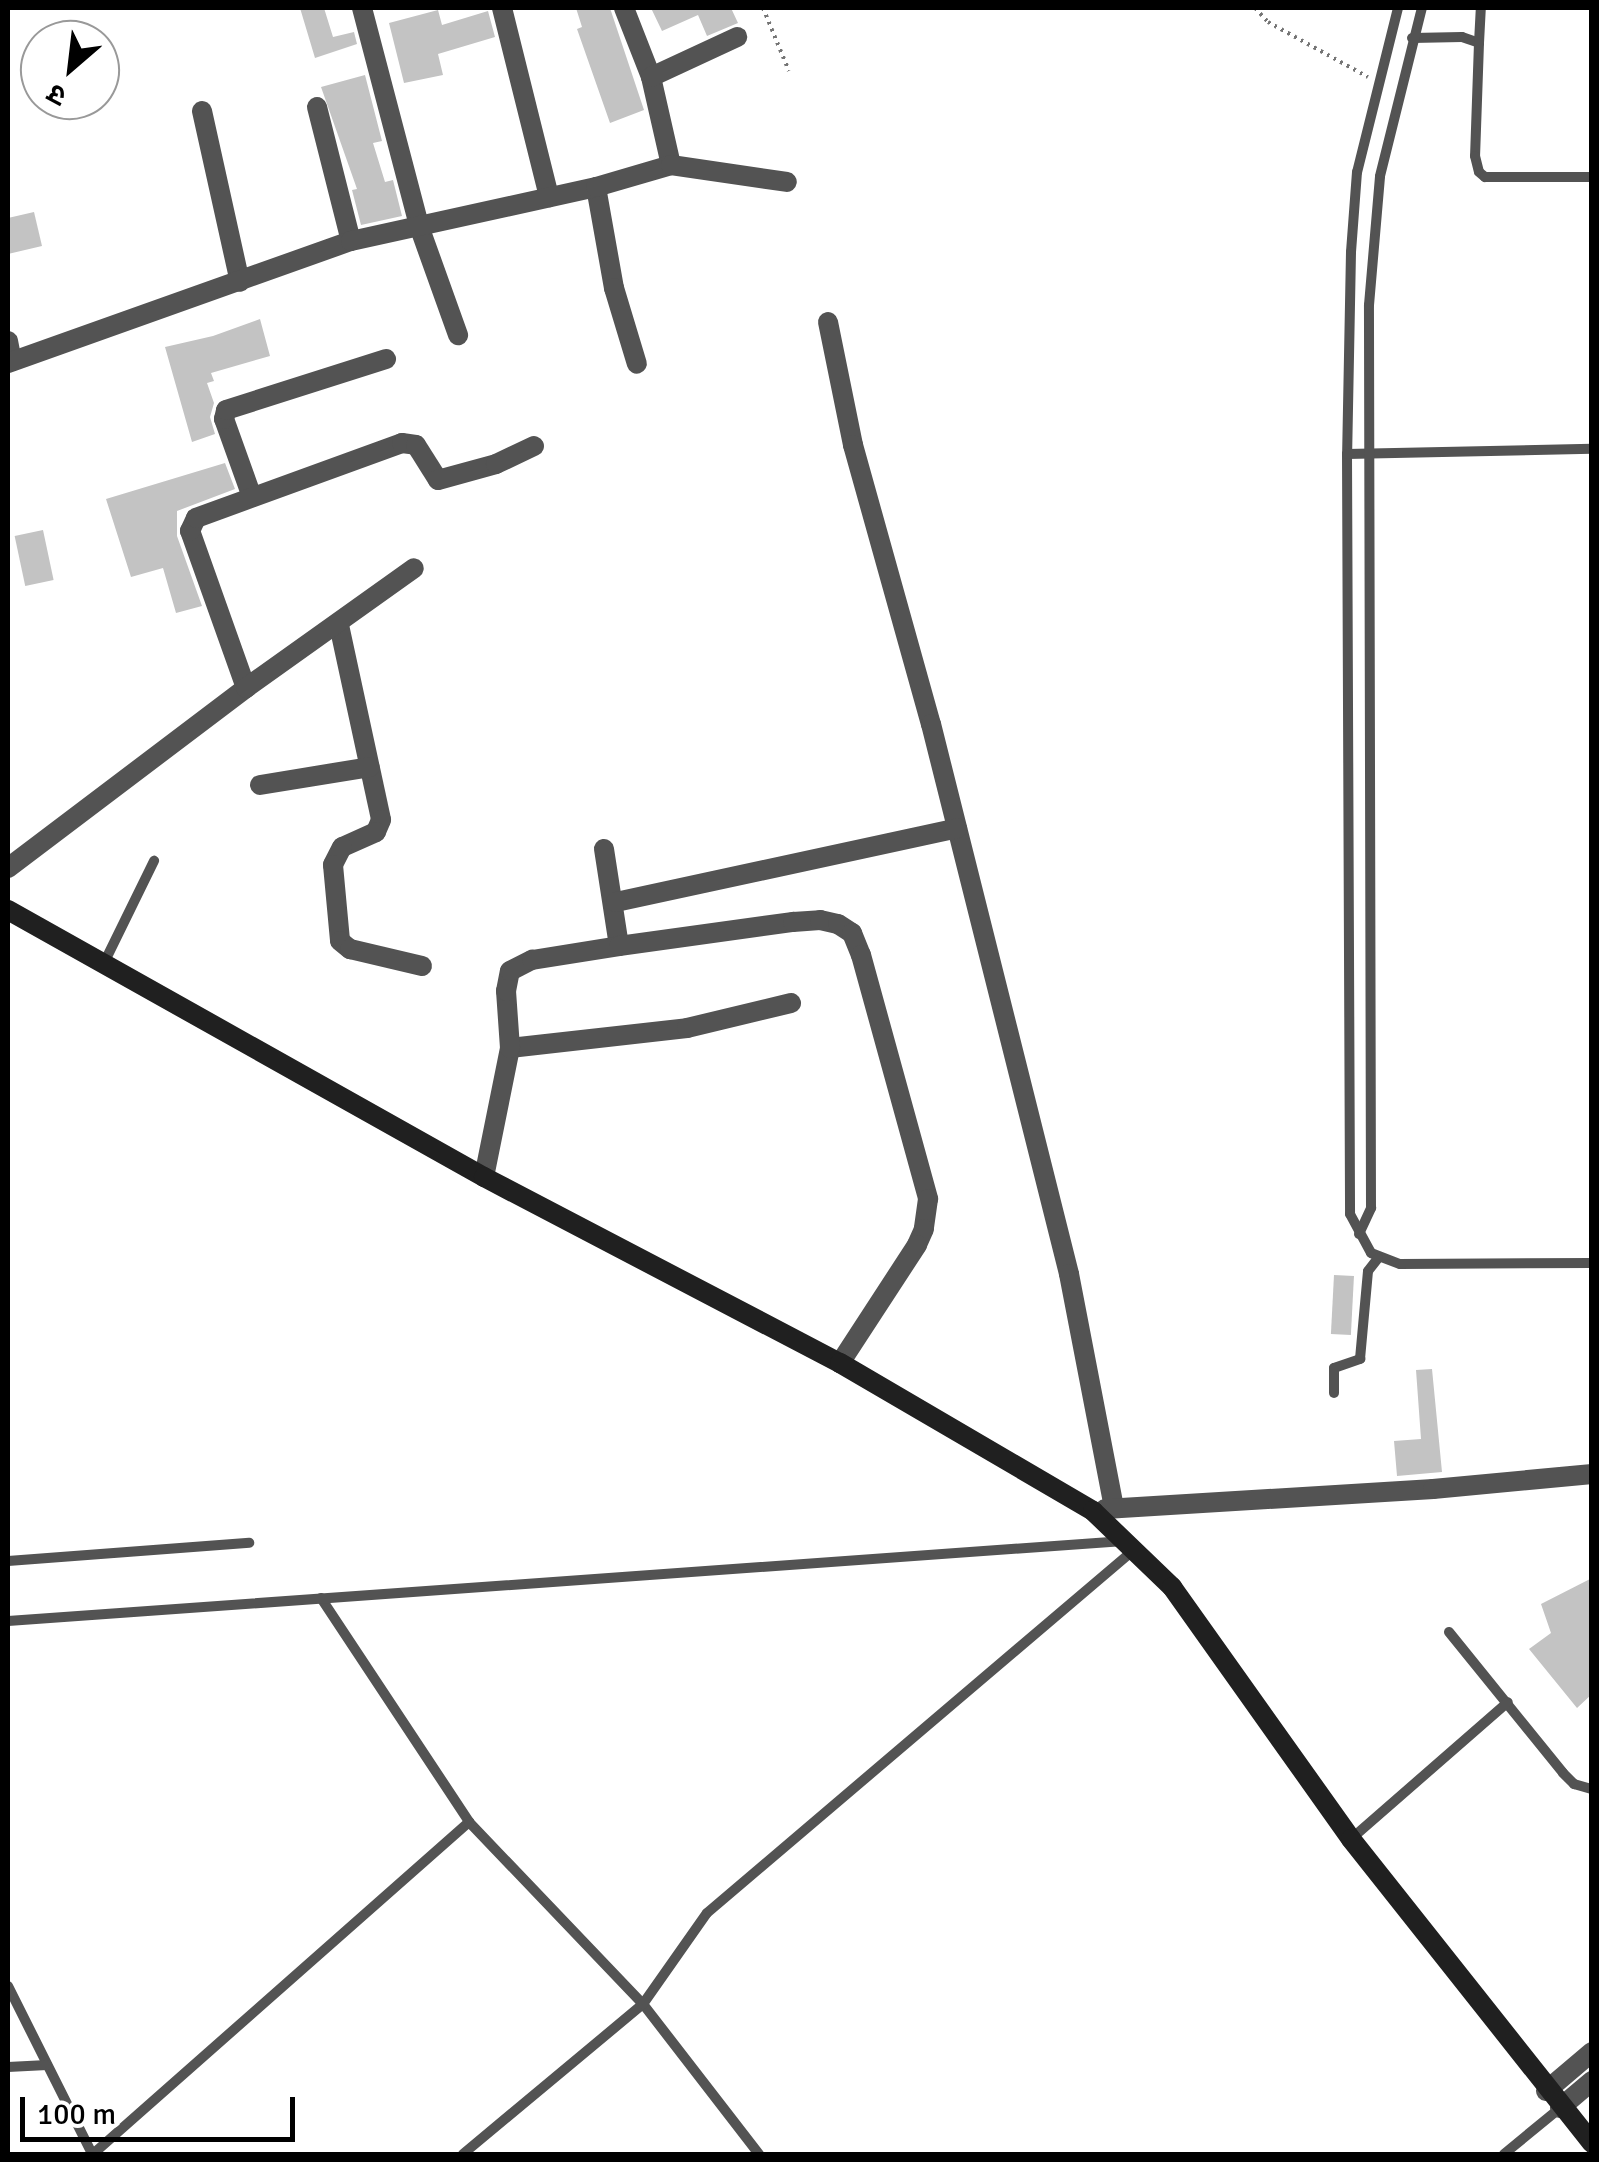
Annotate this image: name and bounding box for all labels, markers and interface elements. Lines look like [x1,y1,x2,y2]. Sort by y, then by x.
north arrow [20,20,120,120]
text: उ [42,76,72,114]
scale bar [25,2077,300,2139]
text: 100 m [37,2096,116,2133]

